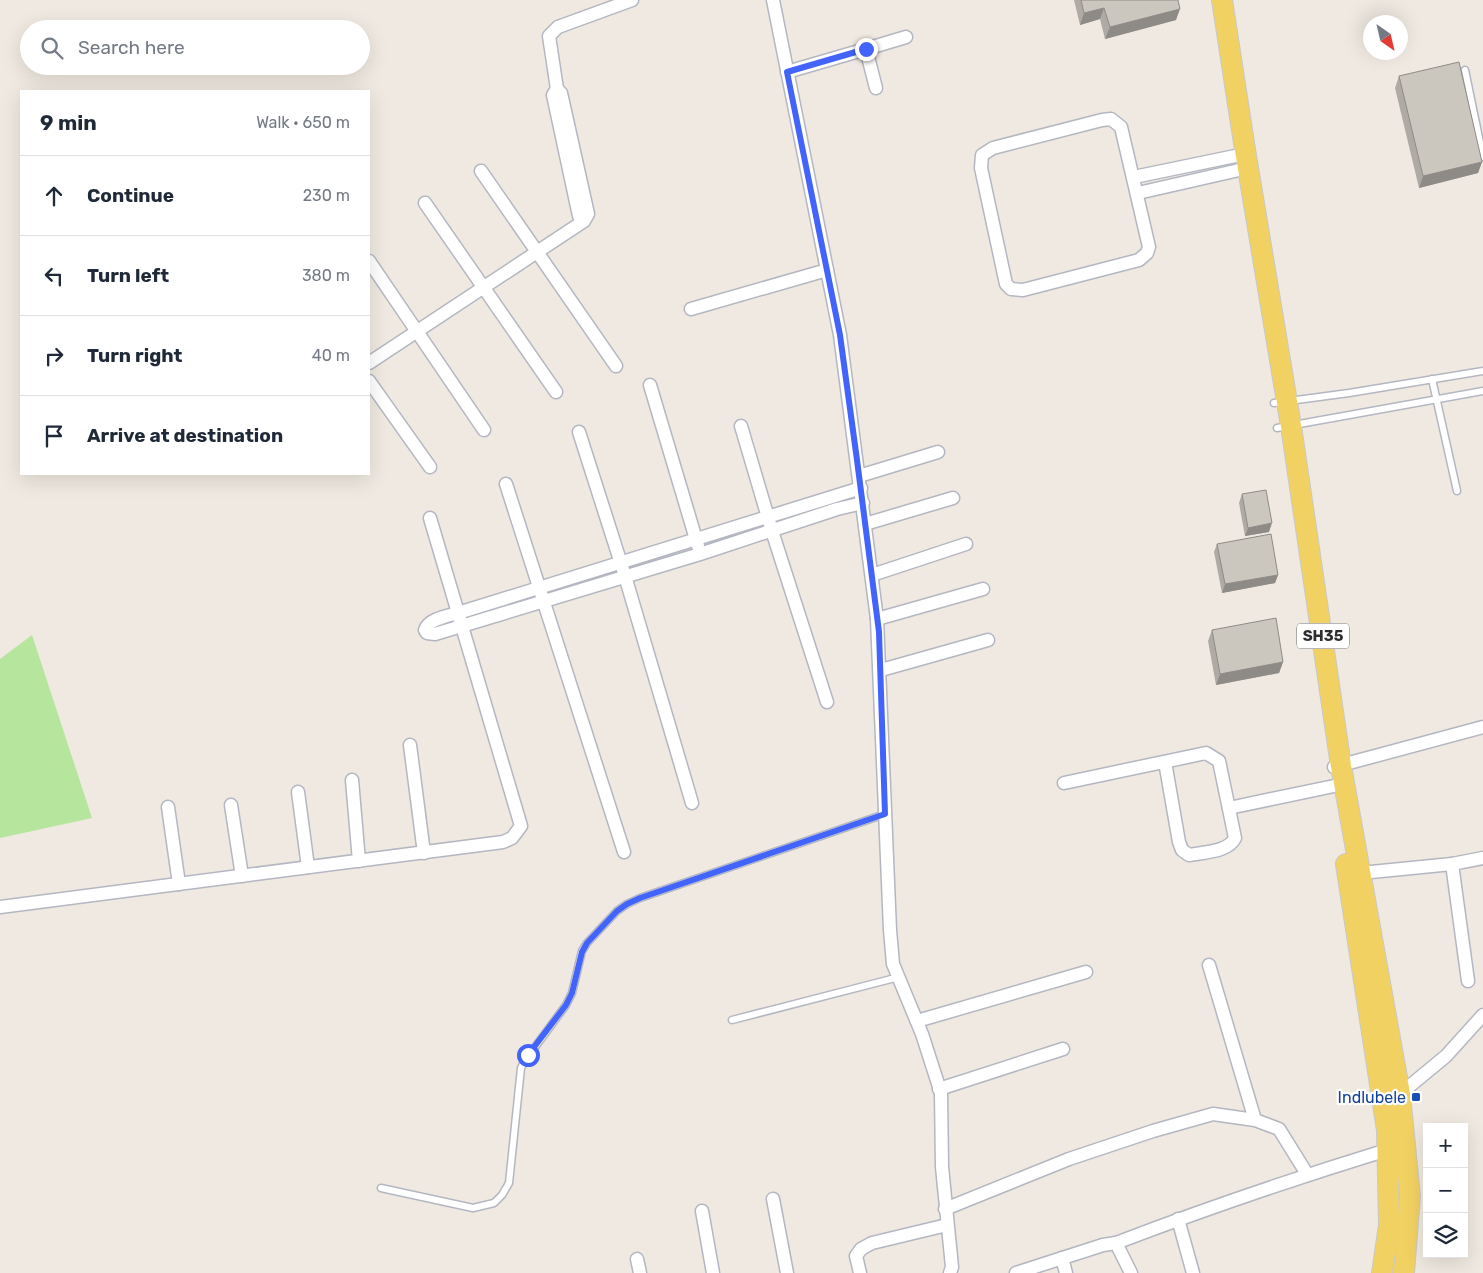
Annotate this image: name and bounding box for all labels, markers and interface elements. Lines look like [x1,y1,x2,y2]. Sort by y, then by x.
north arrow [1363,15,1408,60]
search box [20,20,370,75]
icon: search [38,34,66,62]
text: Search here [78,36,185,59]
route end [855,38,878,61]
text: 9 min [40,110,97,135]
text: Walk · 650 m [256,113,350,132]
icon: ahead [40,182,68,210]
text: Continue [87,184,174,207]
text: 230 m [303,186,350,205]
icon: left [40,262,68,290]
text: Turn left [87,264,169,287]
text: 380 m [302,266,350,285]
icon: right [40,342,68,370]
text: Turn right [87,344,182,367]
text: 40 m [312,346,350,365]
icon: arrive [40,422,68,450]
text: Arrive at destination [87,424,283,447]
road number: SH35 [1297,624,1349,648]
route start [517,1044,540,1067]
place label: Indlubele [1338,1088,1406,1107]
marker: Indlubele [1410,1091,1422,1103]
map controls [1423,1123,1468,1258]
button: + [1423,1123,1468,1168]
button: − [1423,1168,1468,1213]
button: layers [1423,1213,1468,1258]

